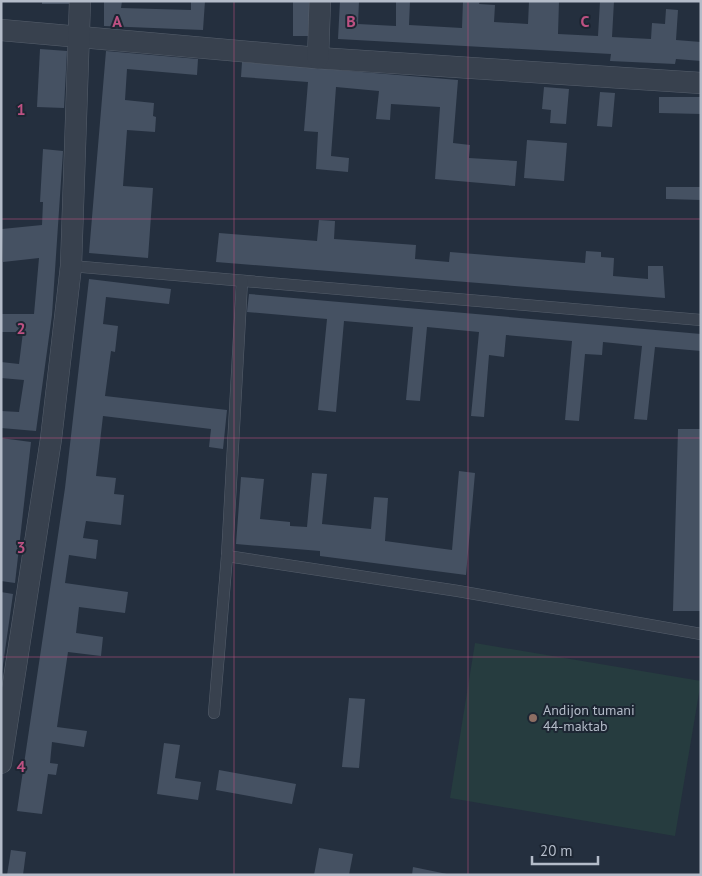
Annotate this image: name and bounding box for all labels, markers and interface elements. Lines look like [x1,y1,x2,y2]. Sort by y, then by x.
text: A [112,11,122,31]
text: B [346,11,356,31]
text: C [581,11,590,31]
text: 1 [16,99,26,119]
text: 2 [16,318,26,338]
text: 3 [16,537,26,557]
place label: Andijon tumani 44-maktab [543,701,635,735]
marker: Andijon tumani 44-maktab [527,712,539,724]
text: 4 [16,756,26,776]
scale bar [532,834,598,866]
text: 20 m [540,841,573,860]

